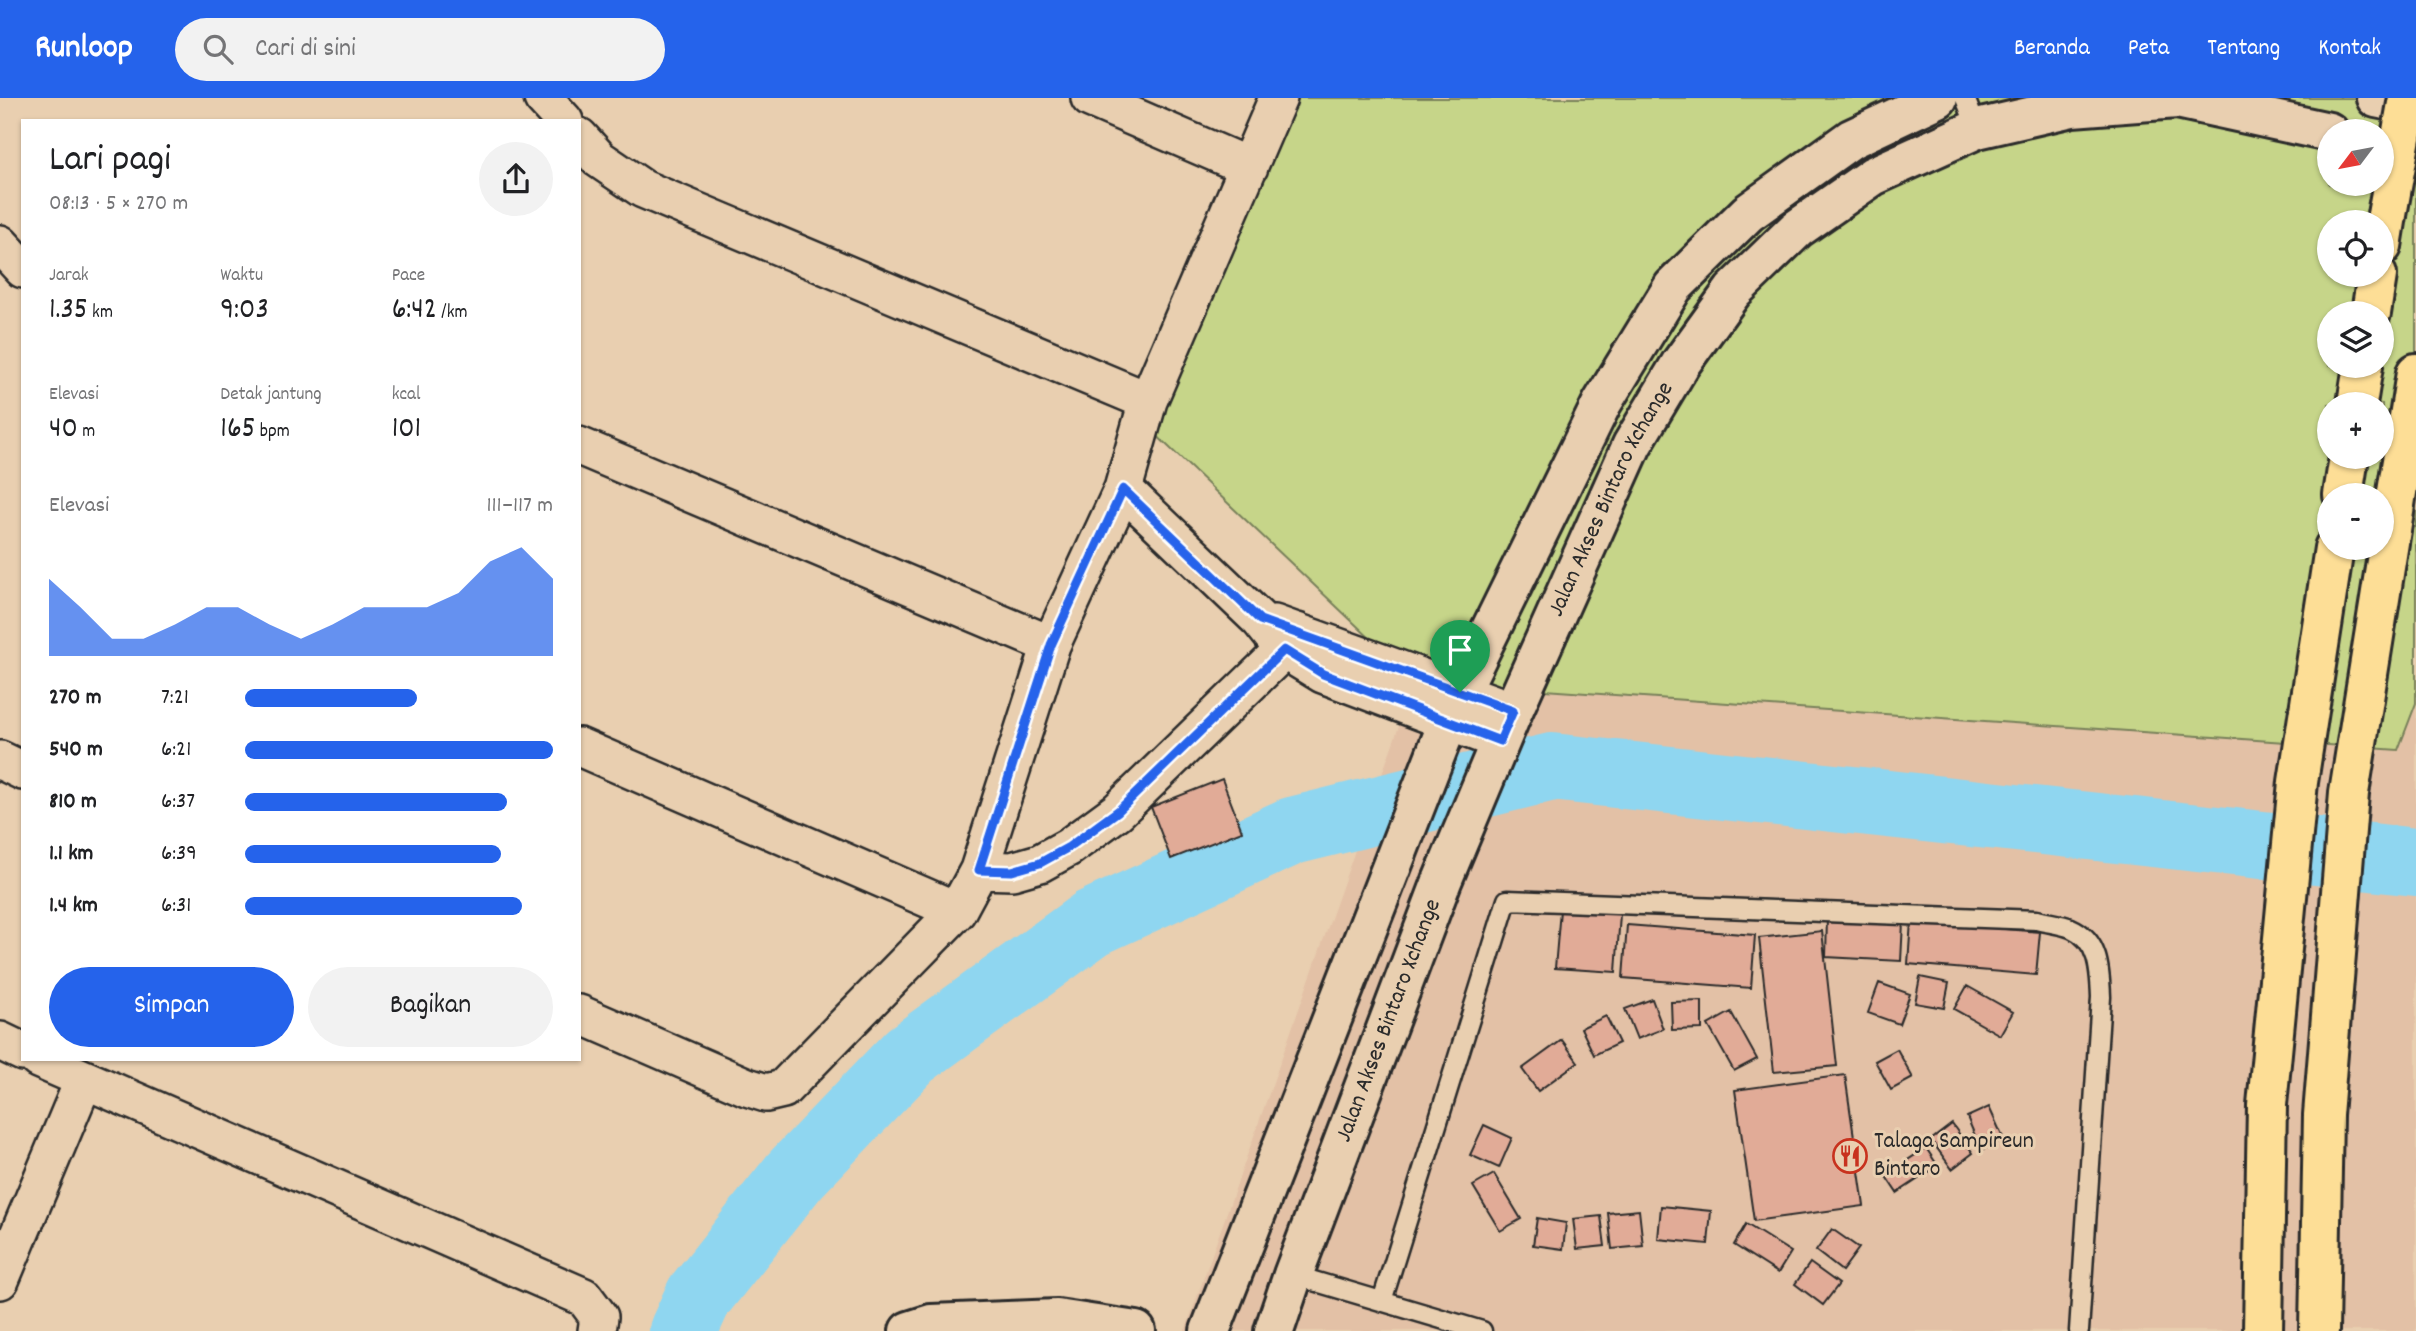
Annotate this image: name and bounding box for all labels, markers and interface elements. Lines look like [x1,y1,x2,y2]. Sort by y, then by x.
search box [175,18,665,81]
text: Runloop [35,26,133,73]
icon: search [199,30,237,68]
text: Cari di sini [255,31,356,68]
text: Beranda [2014,32,2090,66]
text: Peta [2128,32,2169,66]
text: Tentang [2207,32,2280,66]
text: Kontak [2318,32,2381,66]
north arrow [2317,119,2394,196]
map controls [2317,119,2394,560]
text: Lari pagi [49,134,171,189]
button: share [479,142,553,216]
text: 08:13 · 5 × 270 m [49,188,188,221]
button: locate [2317,210,2394,287]
text: Jarak [49,263,89,290]
text: Waktu [220,263,263,290]
text: Pace [392,263,425,290]
text: 1.35 [49,290,88,333]
text: 9:03 [220,290,269,333]
text: 6:42 [392,290,437,333]
text: km [88,300,113,327]
text: /km [437,300,468,327]
button: layers [2317,301,2394,378]
street label: Jalan Akses Bintaro Xchange [1540,376,1683,622]
text: Elevasi [49,382,99,409]
text: Detak jantung [220,382,322,409]
text: kcal [392,382,421,409]
button: + [2317,392,2394,469]
text: 40 [49,409,78,452]
text: 165 [220,409,256,452]
text: 101 [392,409,421,452]
text: m [78,419,95,446]
text: bpm [256,419,290,446]
button: − [2317,483,2394,560]
text: Elevasi [49,490,109,523]
text: 111–117 m [487,490,553,523]
pin [1430,620,1490,692]
icon: arrive [1441,631,1479,669]
text: 270 m [49,682,101,715]
text: 7:21 [161,682,189,715]
text: 540 m [49,734,103,767]
text: 6:21 [161,734,191,767]
text: 810 m [49,786,97,819]
text: 6:37 [161,786,195,819]
text: 1.1 km [49,838,93,871]
text: 6:39 [161,838,197,871]
text: 1.4 km [49,890,98,923]
text: 6:31 [161,890,191,923]
street label: Jalan Akses Bintaro Xchange [1328,894,1451,1147]
button: Simpan [49,967,294,1047]
button: Bagikan [308,967,553,1047]
place label: Talaga Sampireun Bintaro [1874,1125,2034,1187]
restaurant icon: Talaga Sampireun Bintaro [1831,1137,1869,1175]

